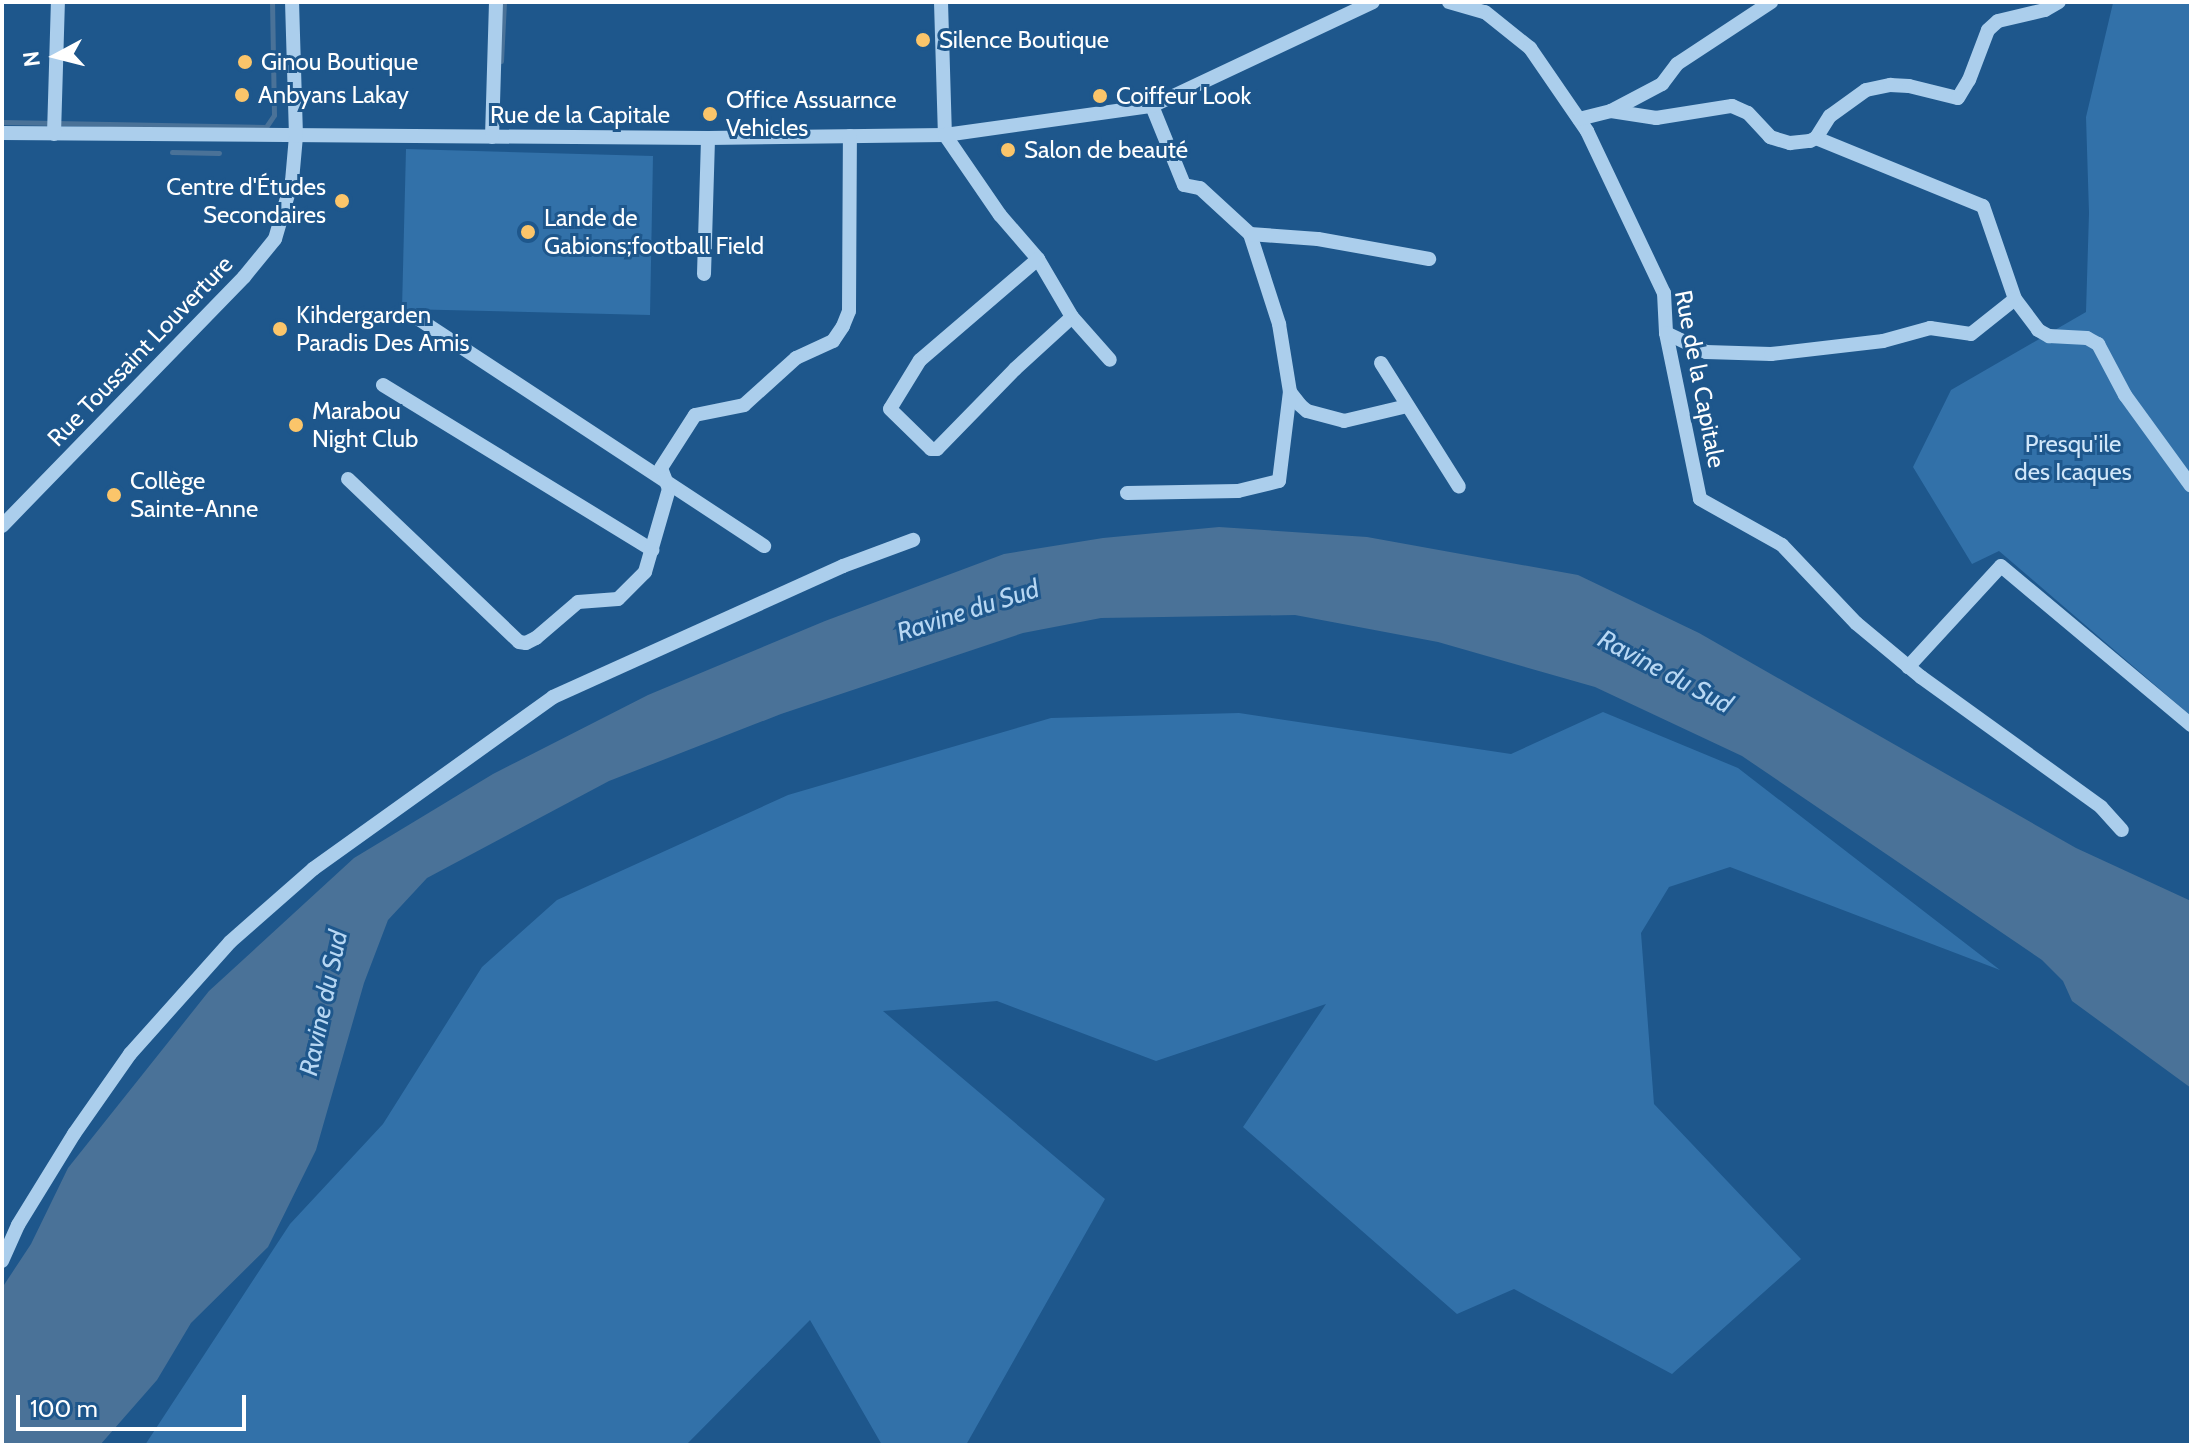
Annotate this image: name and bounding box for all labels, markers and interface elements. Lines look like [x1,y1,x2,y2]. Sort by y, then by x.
north arrow [16,16,96,96]
place label: Silence Boutique [939,26,1109,54]
marker: Silence Boutique [914,31,932,49]
place label: Ginou Boutique [261,48,418,76]
text: N [17,50,46,68]
marker: Ginou Boutique [236,53,254,71]
place label: Anbyans Lakay [258,81,409,109]
place label: Coiffeur Look [1116,82,1251,110]
marker: Anbyans Lakay [233,86,251,104]
place label: Office Assuarnce Vehicles [726,86,897,142]
marker: Coiffeur Look [1091,87,1109,105]
street label: Rue de la Capitale [490,101,670,129]
marker: Office Assuarnce Vehicles [701,105,719,123]
place label: Salon de beauté [1024,136,1188,164]
marker: Salon de beauté [999,141,1017,159]
place label: Centre d'Études Secondaires [166,173,326,229]
marker: Centre d'Études Secondaires [333,192,351,210]
place label: Lande de Gabions;football Field [544,204,764,260]
marker: Lande de Gabions;football Field [519,223,537,241]
street label: Rue Toussaint Louverture [42,250,238,452]
street label: Rue de la Capitale [1669,288,1731,470]
place label: Kihdergarden Paradis Des Amis [296,301,469,357]
marker: Kihdergarden Paradis Des Amis [271,320,289,338]
place label: Marabou Night Club [312,397,418,453]
marker: Marabou Night Club [287,416,305,434]
park label: Presqu'ile des Icaques [2014,430,2132,486]
place label: Collège Sainte-Anne [130,467,258,523]
marker: Collège Sainte-Anne [105,486,123,504]
water label: Ravine du Sud [893,573,1043,649]
water label: Ravine du Sud [1592,624,1738,720]
water label: Ravine du Sud [293,927,355,1079]
scale bar [20,1379,250,1429]
text: 100 m [30,1394,98,1423]

